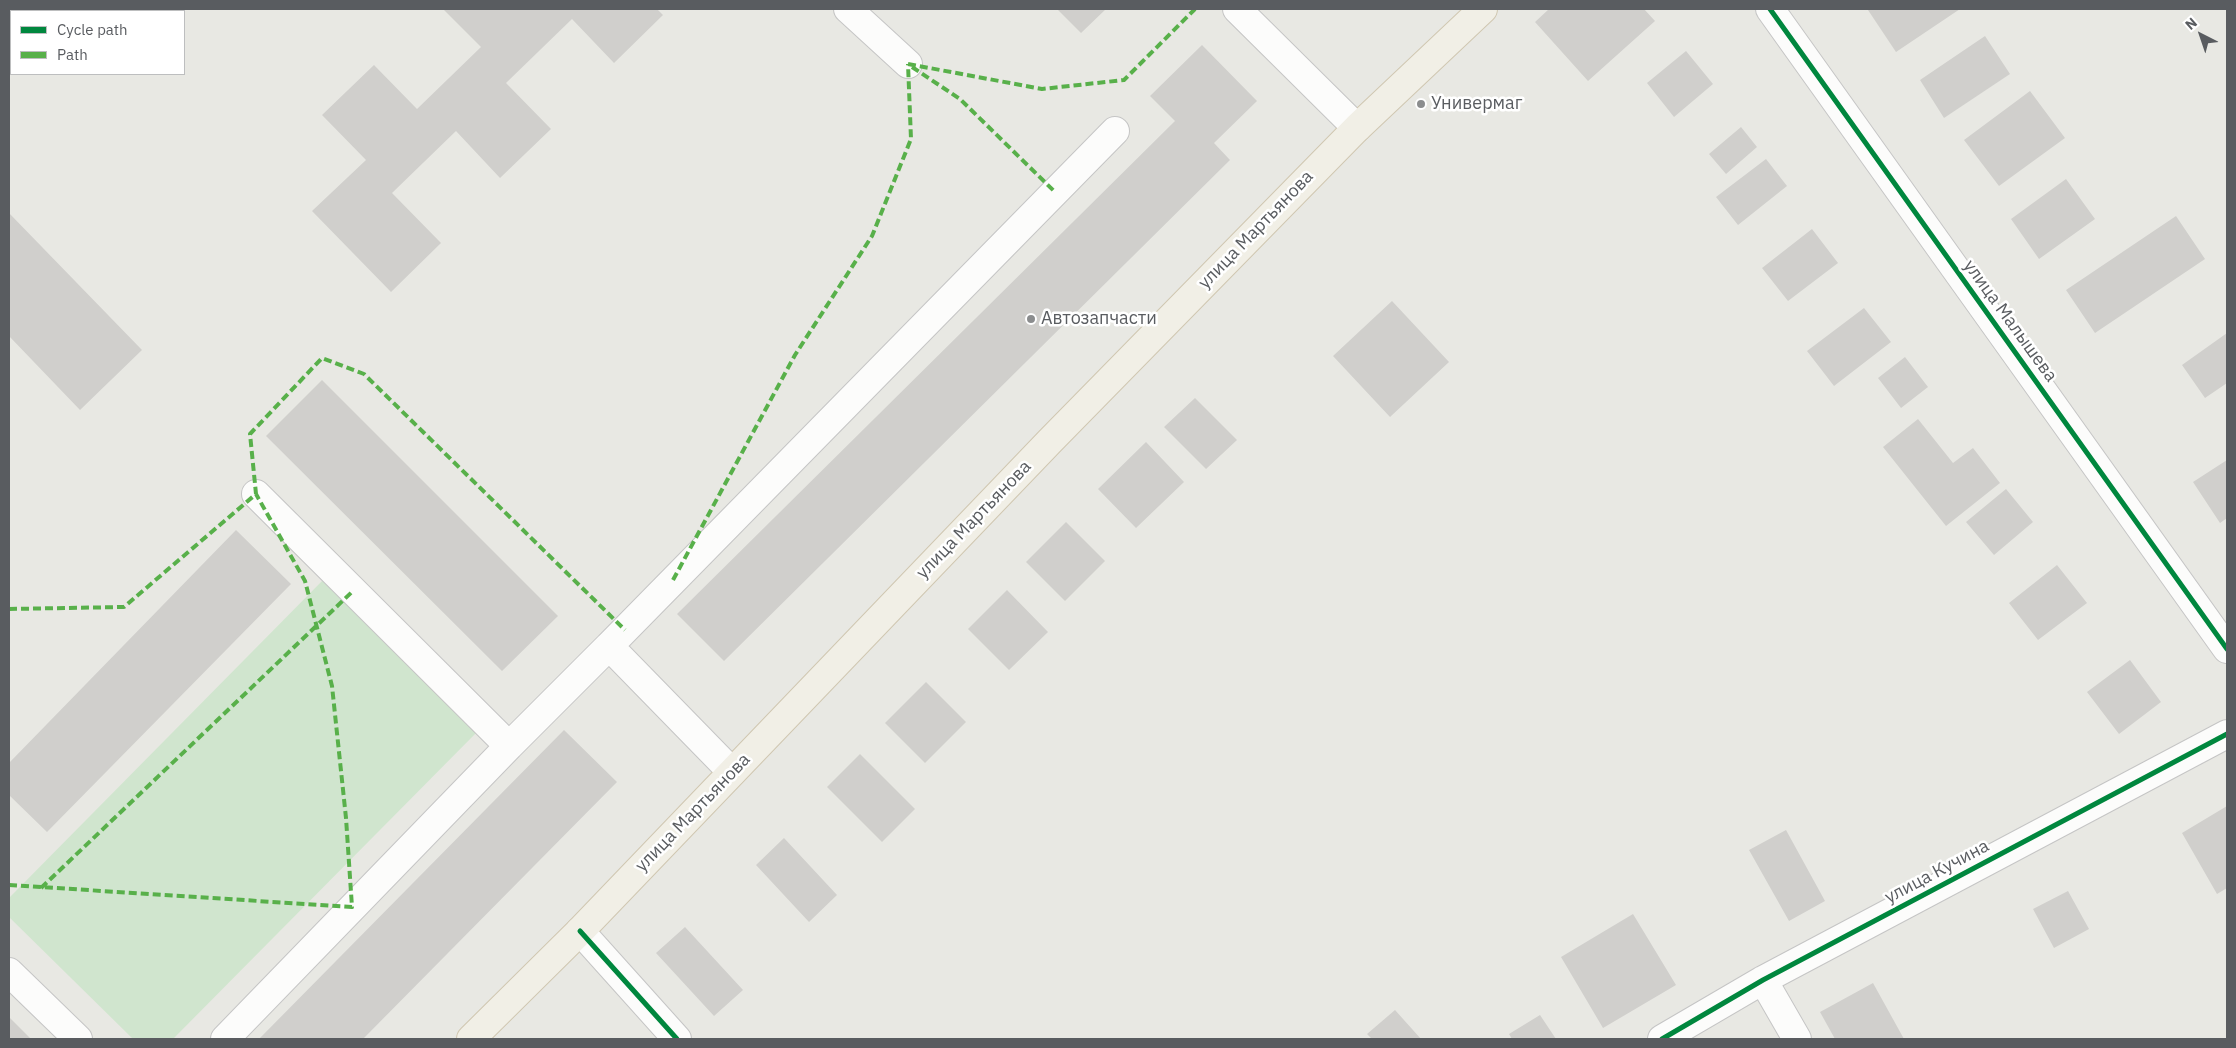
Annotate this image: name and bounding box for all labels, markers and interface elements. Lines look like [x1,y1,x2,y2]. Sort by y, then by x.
legend [10,10,185,75]
north arrow [2176,10,2226,60]
text: N [2181,14,2201,34]
text: Cycle path [57,20,128,39]
text: Path [57,45,88,64]
place label: Универмаг [1431,93,1523,115]
marker: Универмаг [1415,98,1427,110]
street label: улица Мартьянова [1194,166,1318,294]
street label: улица Малышева [1958,256,2062,386]
place label: Автозапчасти [1041,308,1157,330]
marker: Автозапчасти [1025,313,1037,325]
street label: улица Мартьянова [912,456,1036,584]
street label: улица Мартьянова [631,749,755,877]
street label: улица Кучина [1881,835,1993,909]

